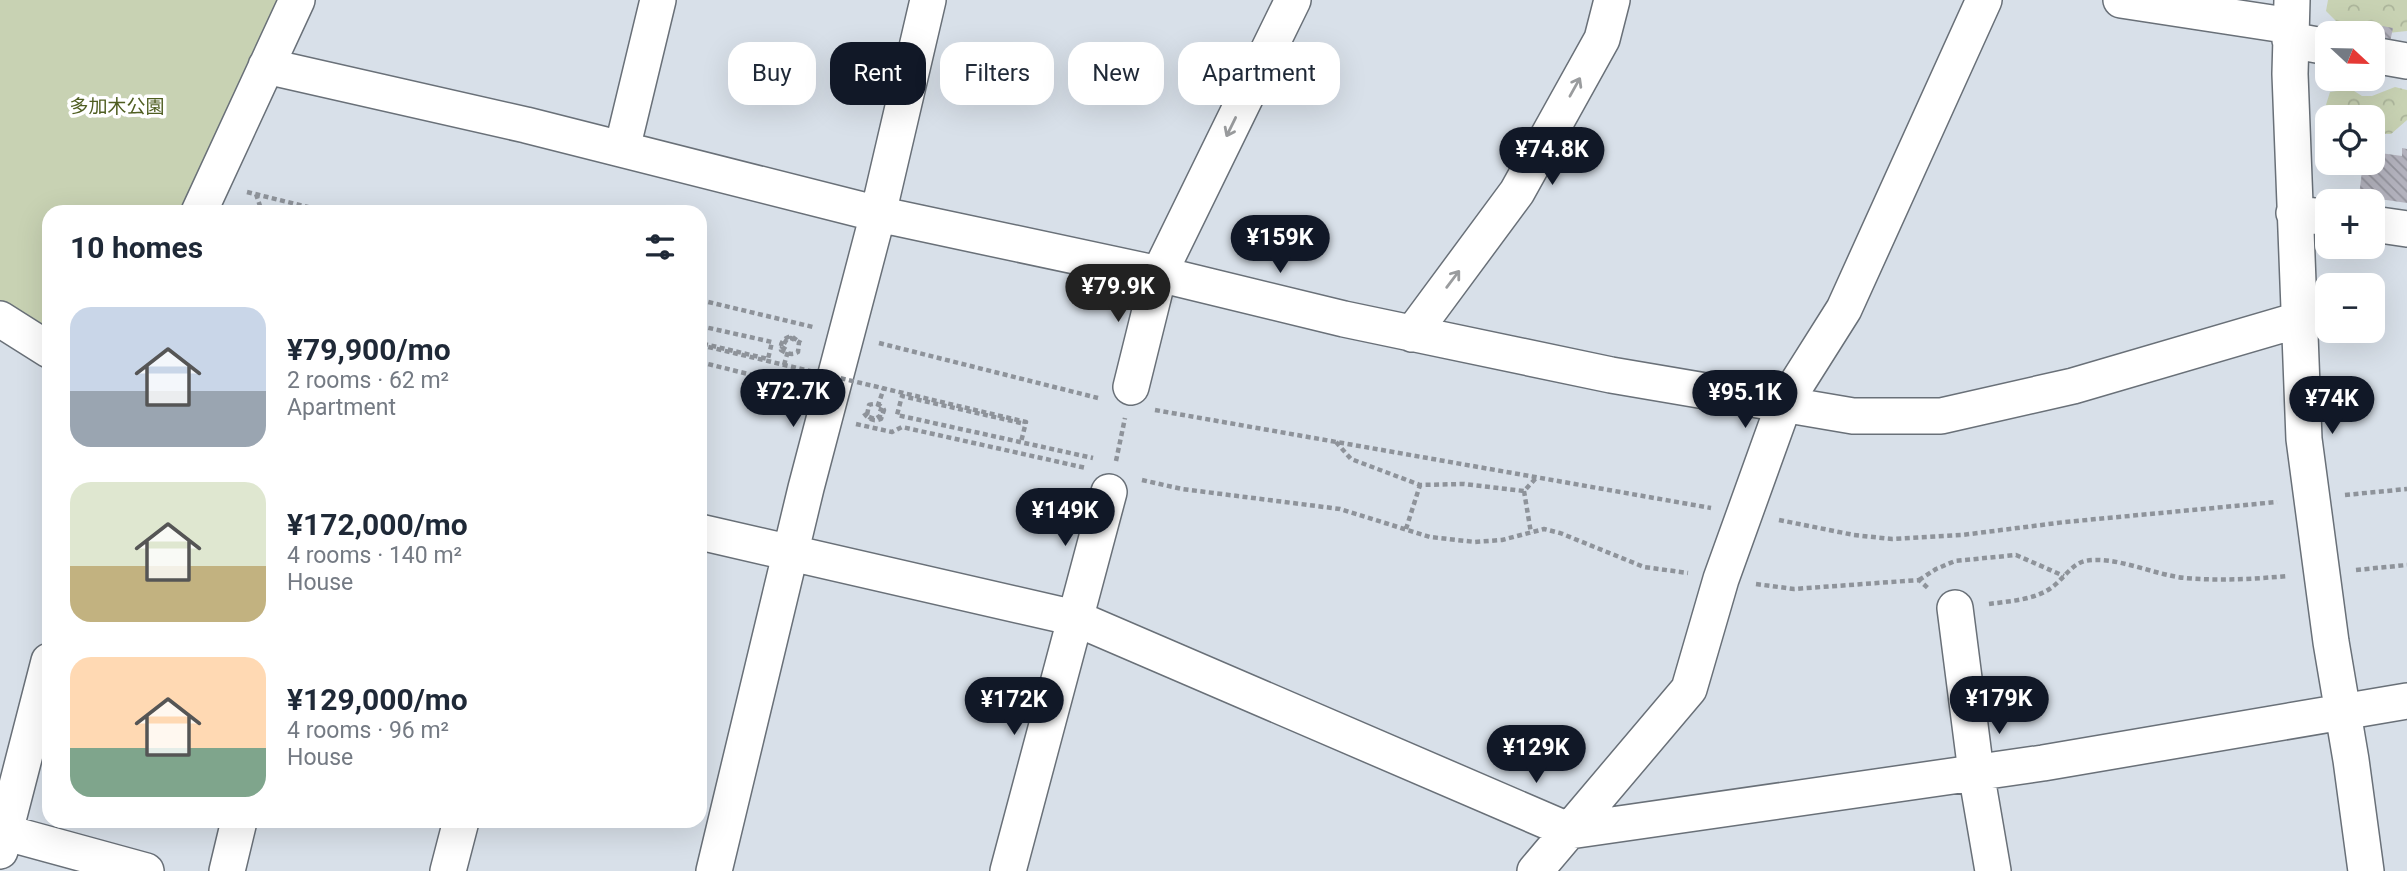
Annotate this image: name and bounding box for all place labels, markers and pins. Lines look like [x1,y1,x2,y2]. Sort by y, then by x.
pin: ¥74.8K [1495,128,1609,187]
pin: ¥159K [1231,216,1329,275]
pin: ¥79.9K [1061,264,1175,324]
pin: ¥72.7K [736,370,850,429]
pin: ¥95.1K [1688,370,1802,430]
pin: ¥74K [2291,376,2373,436]
pin: ¥149K [1016,489,1114,548]
pin: ¥179K [1950,676,2048,736]
pin: ¥172K [965,678,1063,737]
pin: ¥129K [1487,726,1585,785]

